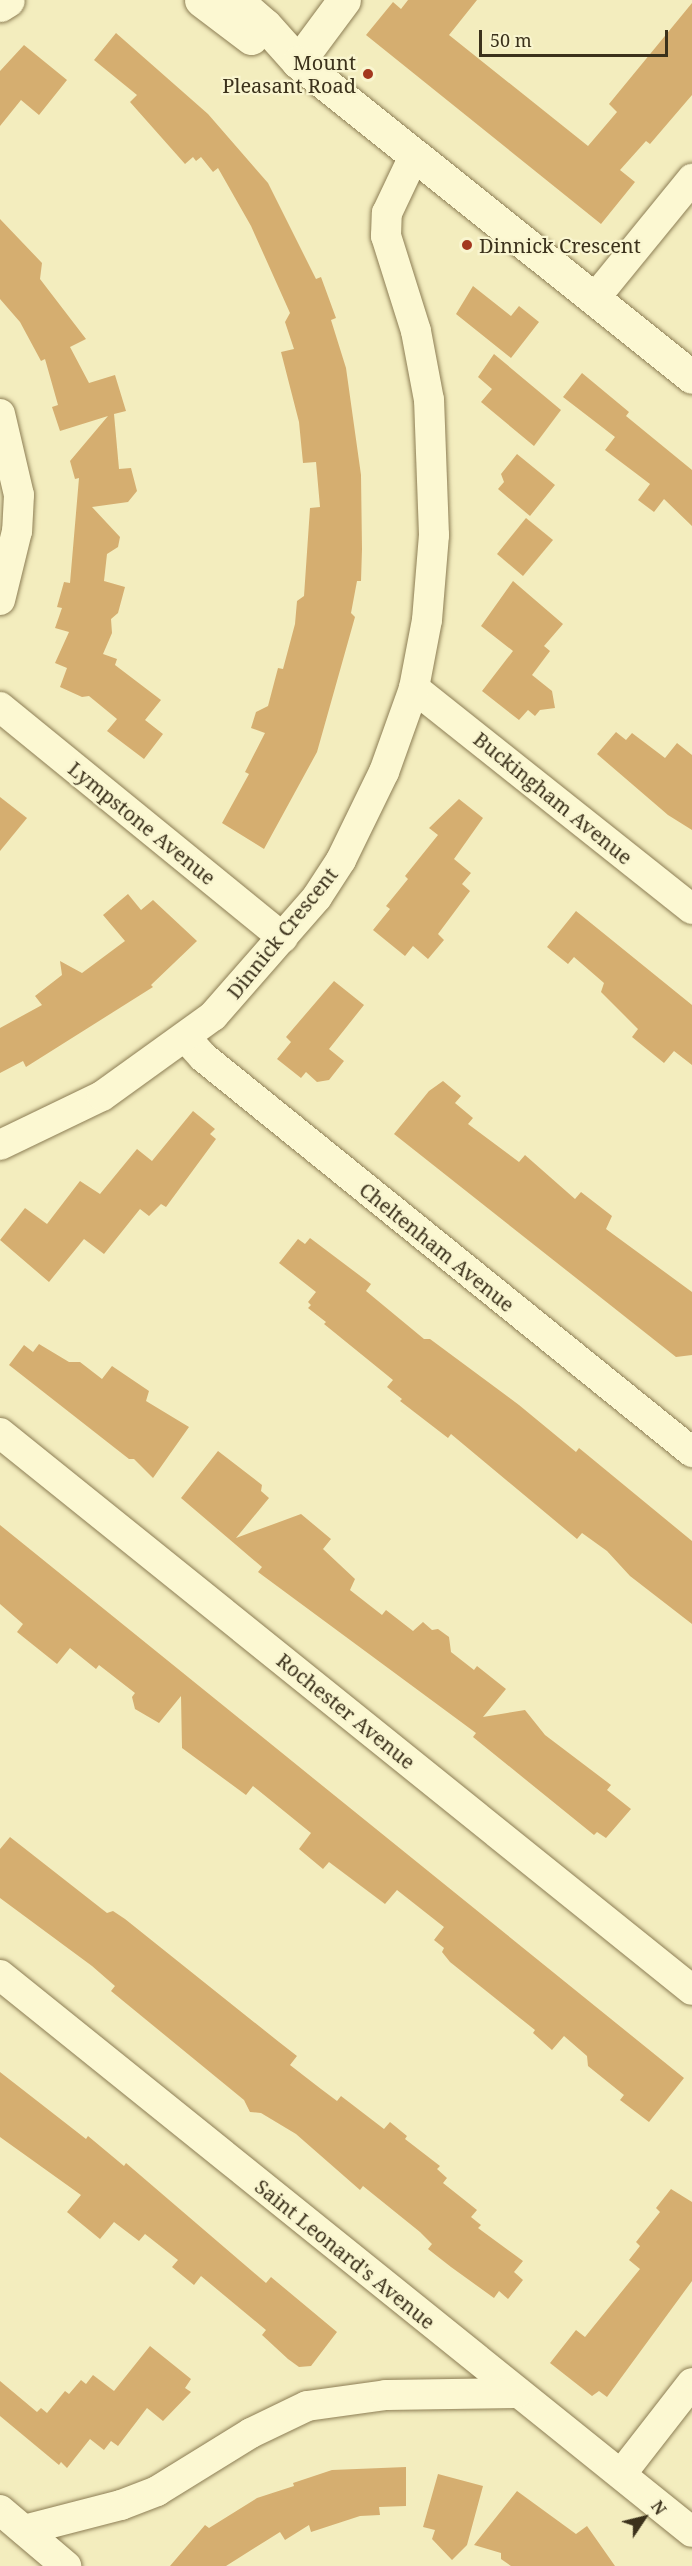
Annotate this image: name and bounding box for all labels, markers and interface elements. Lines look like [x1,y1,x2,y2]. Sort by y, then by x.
scale bar [482,18,671,56]
text: 50 m [490,28,532,52]
place label: Mount Pleasant Road [222,51,356,98]
marker: Mount Pleasant Road [361,67,375,81]
place label: Dinnick Crescent [479,233,641,257]
marker: Dinnick Crescent [460,238,474,252]
street label: Buckingham Avenue [469,727,637,869]
street label: Lympstone Avenue [64,756,220,890]
street label: Dinnick Crescent [222,863,342,1003]
street label: Cheltenham Avenue [355,1177,519,1317]
street label: Rochester Avenue [272,1648,420,1774]
street label: Saint Leonard's Avenue [250,2174,440,2334]
north arrow [614,2488,674,2548]
text: N [646,2496,671,2519]

